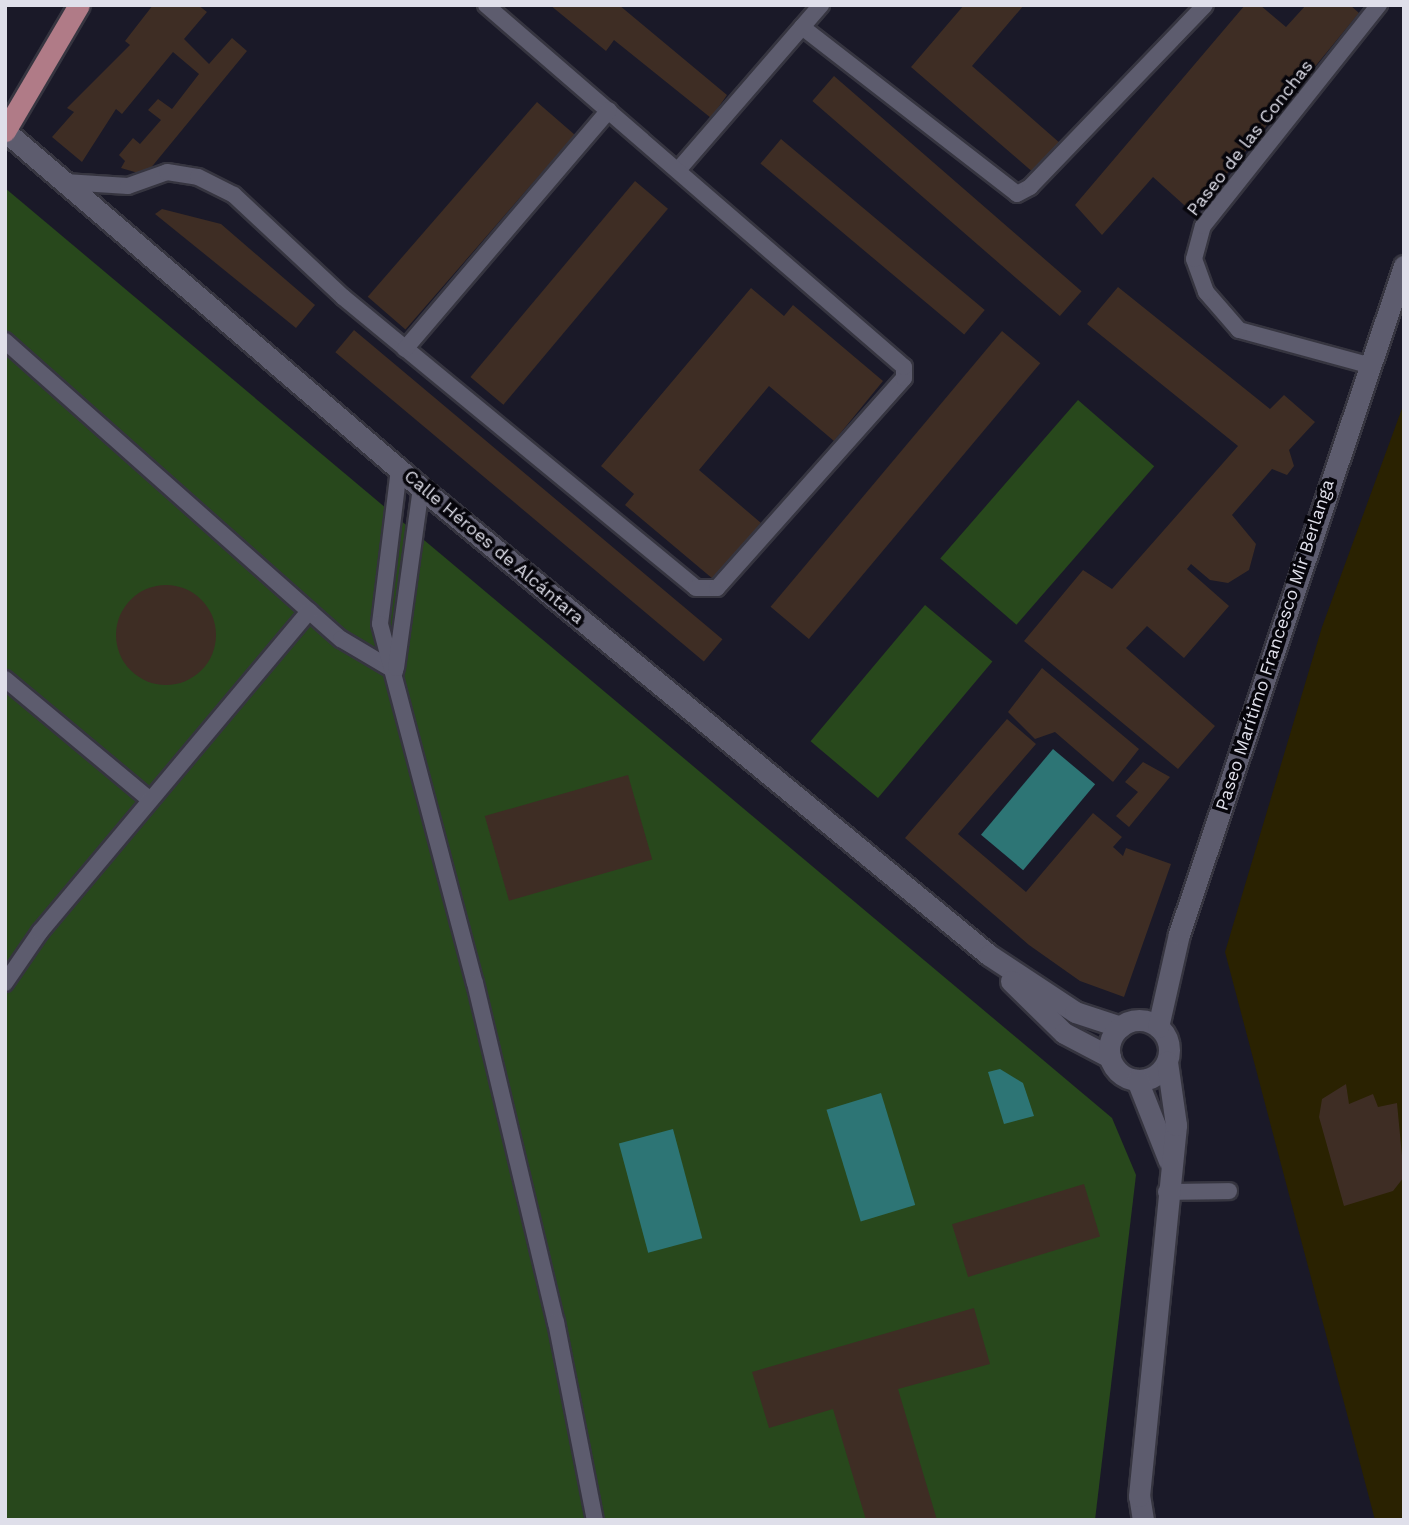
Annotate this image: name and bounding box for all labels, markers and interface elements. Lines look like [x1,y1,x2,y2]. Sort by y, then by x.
street label: Paseo de las Conchas [1182,56,1318,220]
street label: Calle Héroes de Alcántara [399,465,589,629]
street label: Paseo Marítimo Francesco Mir Berlanga [1211,476,1339,814]

